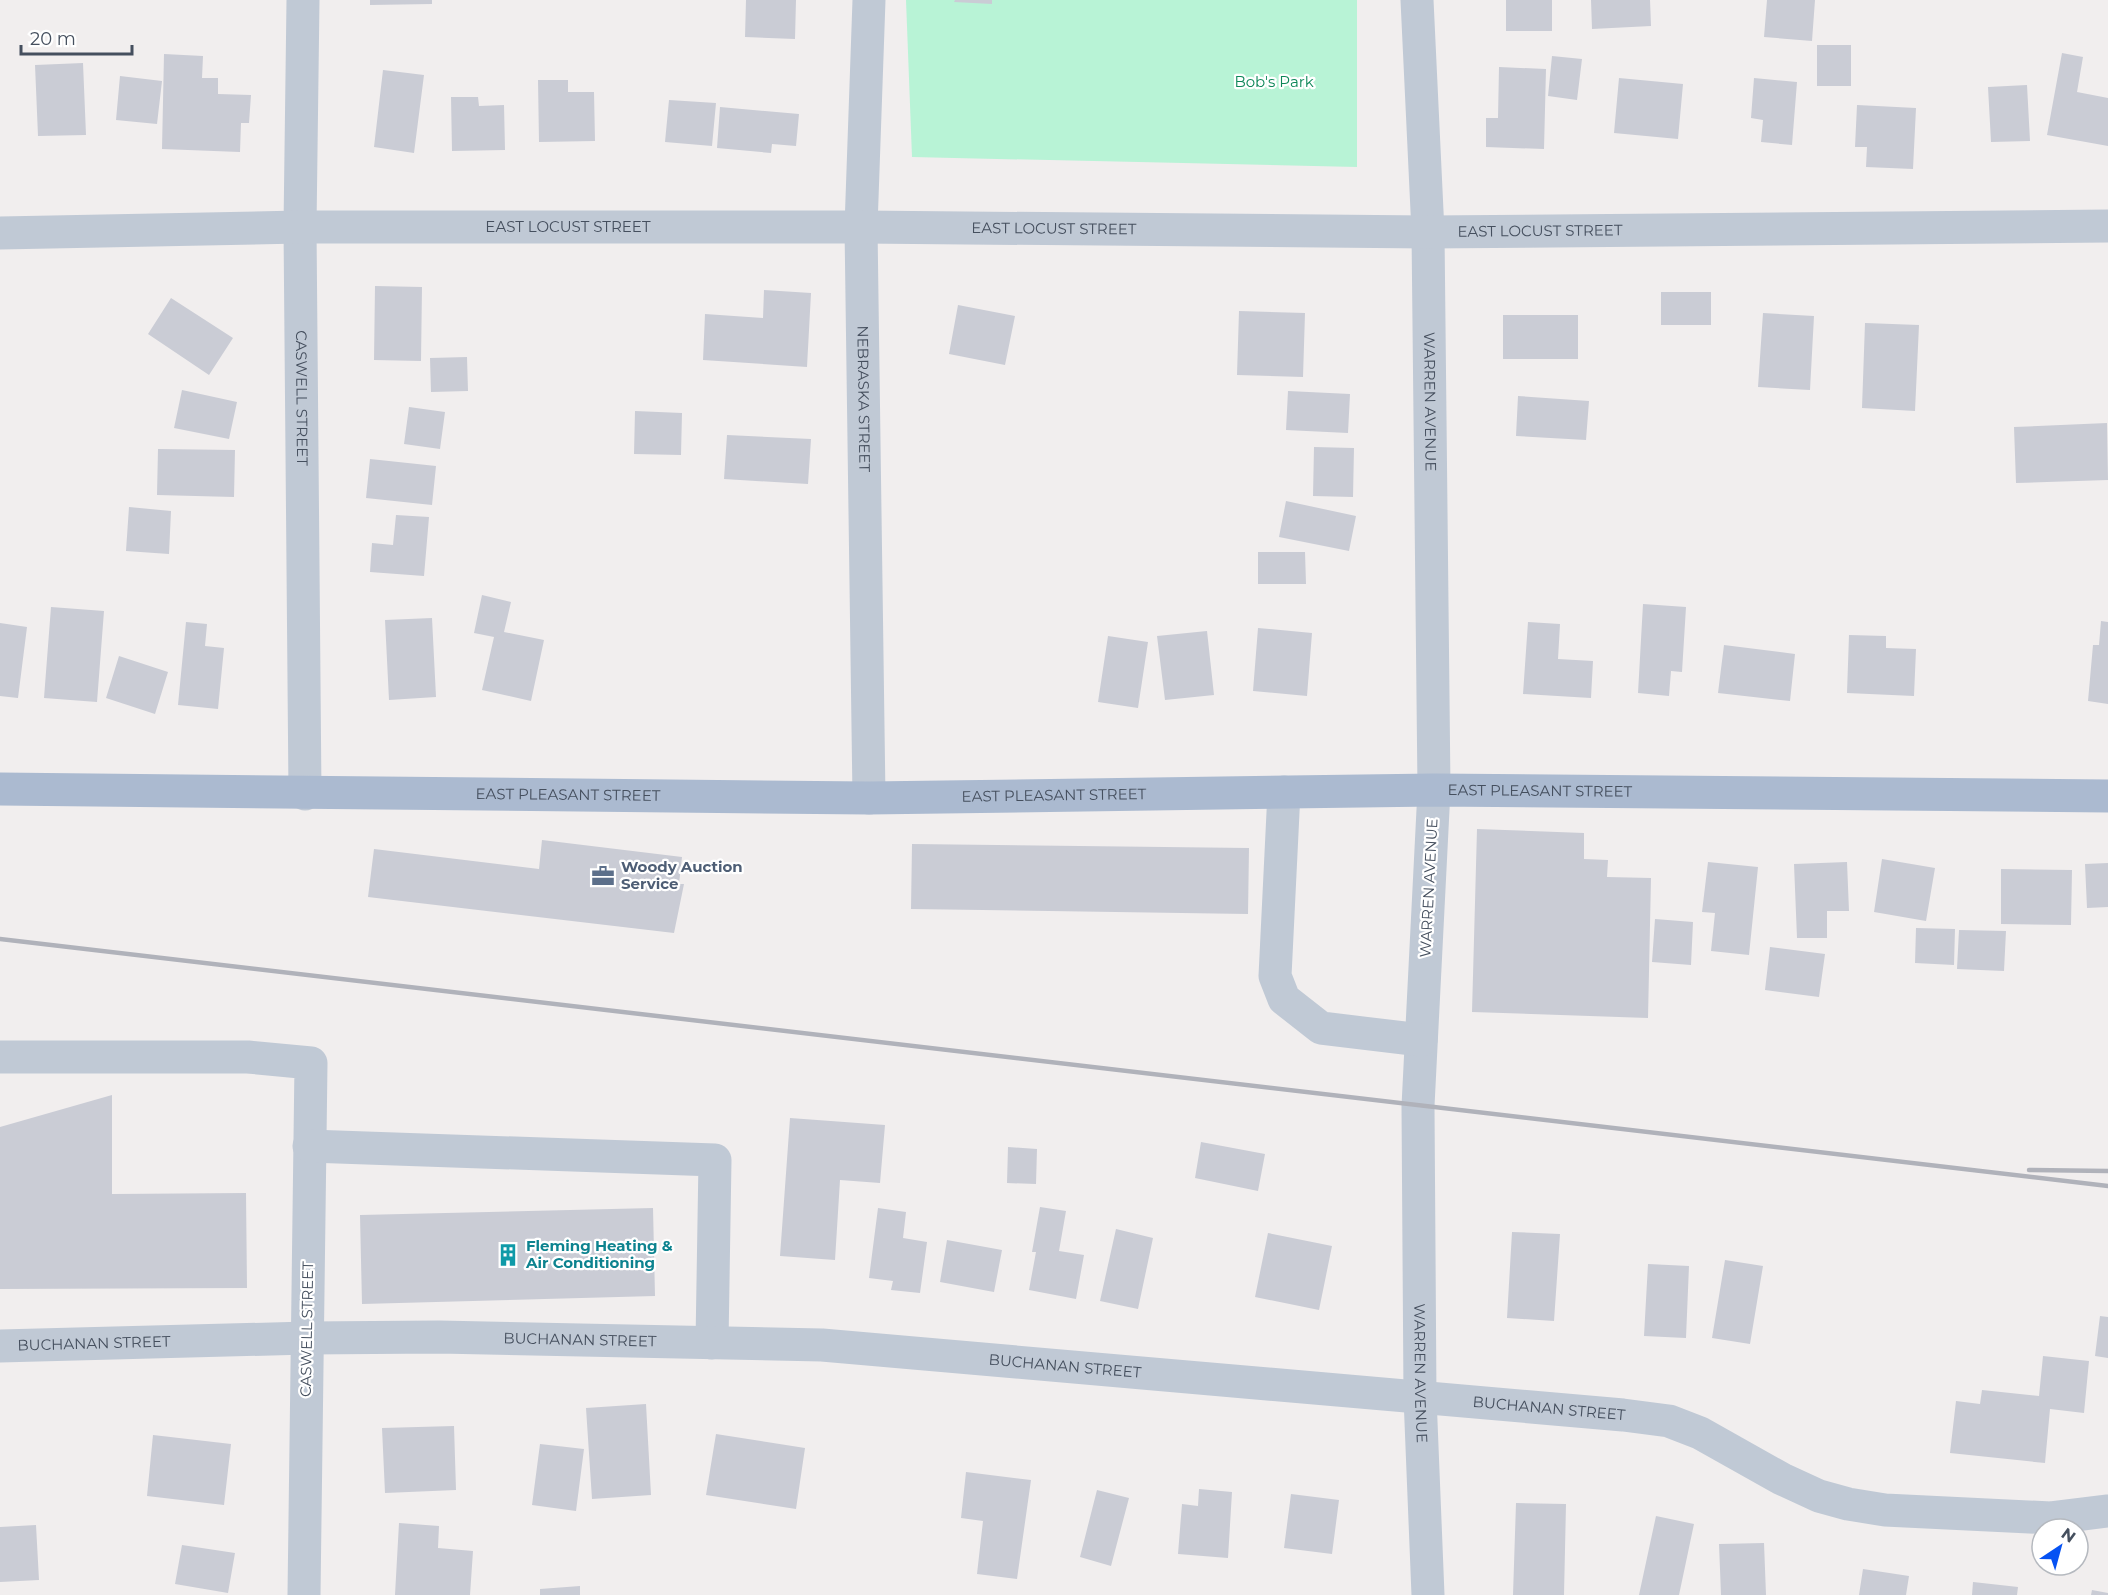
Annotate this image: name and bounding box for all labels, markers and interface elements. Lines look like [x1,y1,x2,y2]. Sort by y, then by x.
scale bar [21,18,132,56]
text: 20 m [30,28,76,50]
park label: Bob's Park [1234,72,1314,91]
street label: EAST LOCUST STREET [485,217,651,236]
street label: EAST LOCUST STREET [971,218,1137,238]
street label: EAST LOCUST STREET [1457,220,1623,241]
street label: NEBRASKA STREET [853,325,874,473]
street label: CASWELL STREET [292,330,312,466]
street label: WARREN AVENUE [1420,332,1441,472]
street label: EAST PLEASANT STREET [1447,780,1633,801]
street label: EAST PLEASANT STREET [475,784,661,805]
street label: EAST PLEASANT STREET [961,784,1147,806]
street label: WARREN AVENUE [1415,818,1442,958]
place label: Woody Auction Service [621,857,743,893]
office icon: Woody Auction Service [590,863,616,889]
place label: Fleming Heating & Air Conditioning [525,1236,673,1272]
building icon: Fleming Heating & Air Conditioning [495,1242,521,1268]
street label: CASWELL STREET [296,1261,317,1397]
street label: WARREN AVENUE [1410,1304,1432,1443]
street label: BUCHANAN STREET [503,1328,657,1351]
street label: BUCHANAN STREET [17,1332,171,1355]
street label: BUCHANAN STREET [988,1350,1142,1382]
street label: BUCHANAN STREET [1472,1392,1627,1424]
north arrow [2030,1517,2090,1577]
text: N [2058,1524,2079,1547]

